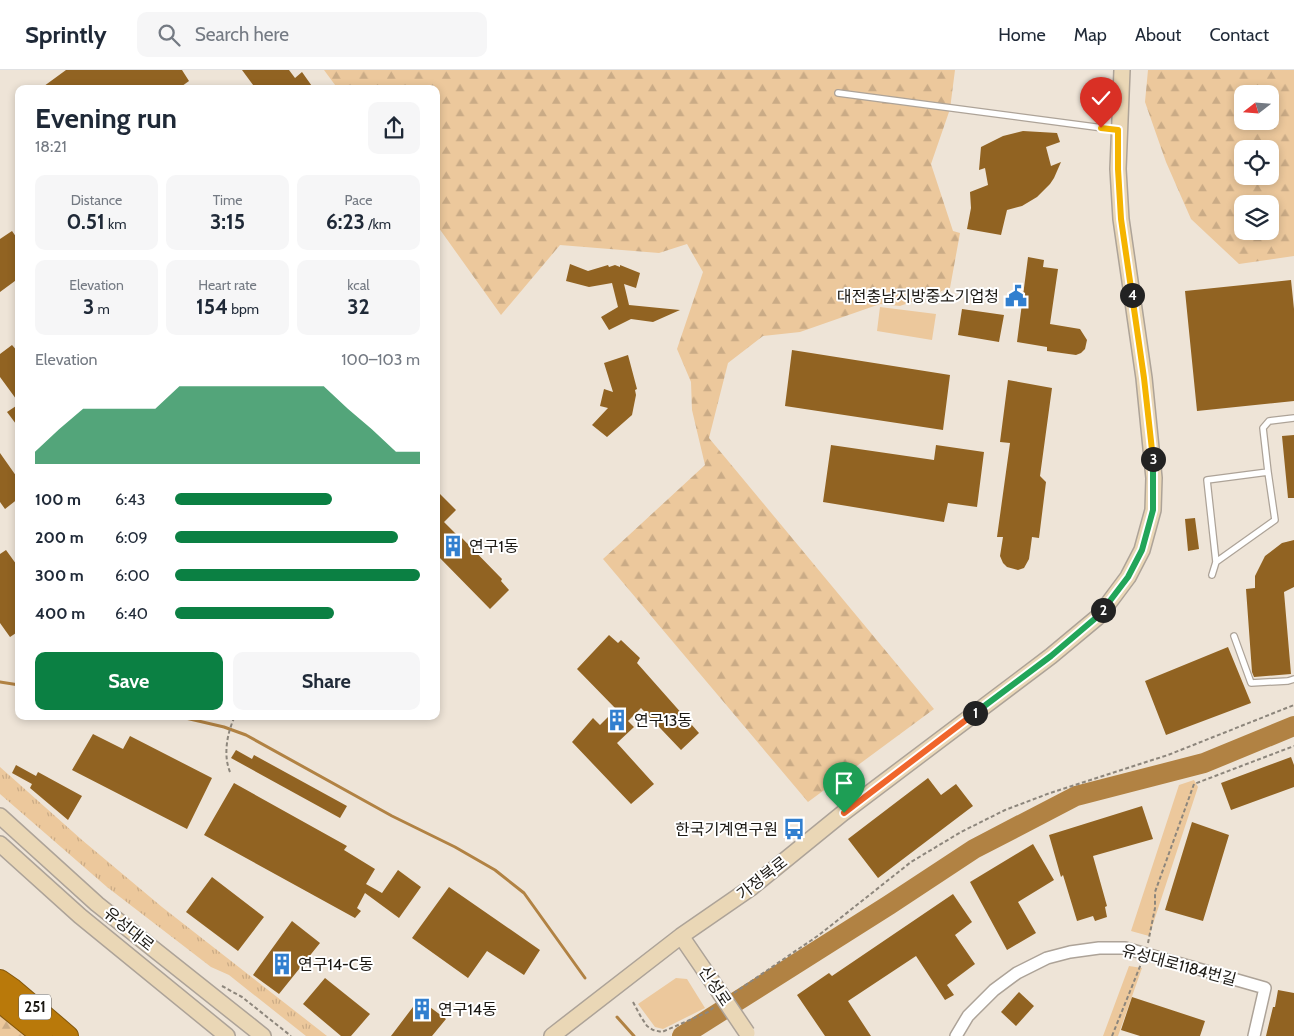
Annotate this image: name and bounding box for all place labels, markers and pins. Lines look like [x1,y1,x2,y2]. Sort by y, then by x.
pin [1080,77,1122,128]
pin: 4 [1120,282,1144,308]
public building icon: 대전충남지방중소기업청 [1003,283,1029,309]
place label: 대전충남지방중소기업청 [837,287,999,306]
pin: 3 [1140,446,1166,472]
building icon: 연구1동 [440,533,466,559]
place label: 연구1동 [469,537,519,556]
pin: 2 [1090,598,1116,622]
pin: 1 [962,700,988,726]
building icon: 연구13동 [604,707,630,733]
place label: 연구13동 [634,711,692,730]
pin [823,762,865,813]
bus stop icon: 한국기계연구원 [781,816,807,842]
place label: 한국기계연구원 [675,820,778,839]
building icon: 연구14-C동 [269,951,295,977]
place label: 연구14-C동 [298,955,374,974]
building icon: 연구14동 [409,996,435,1022]
place label: 연구14동 [438,1000,497,1019]

